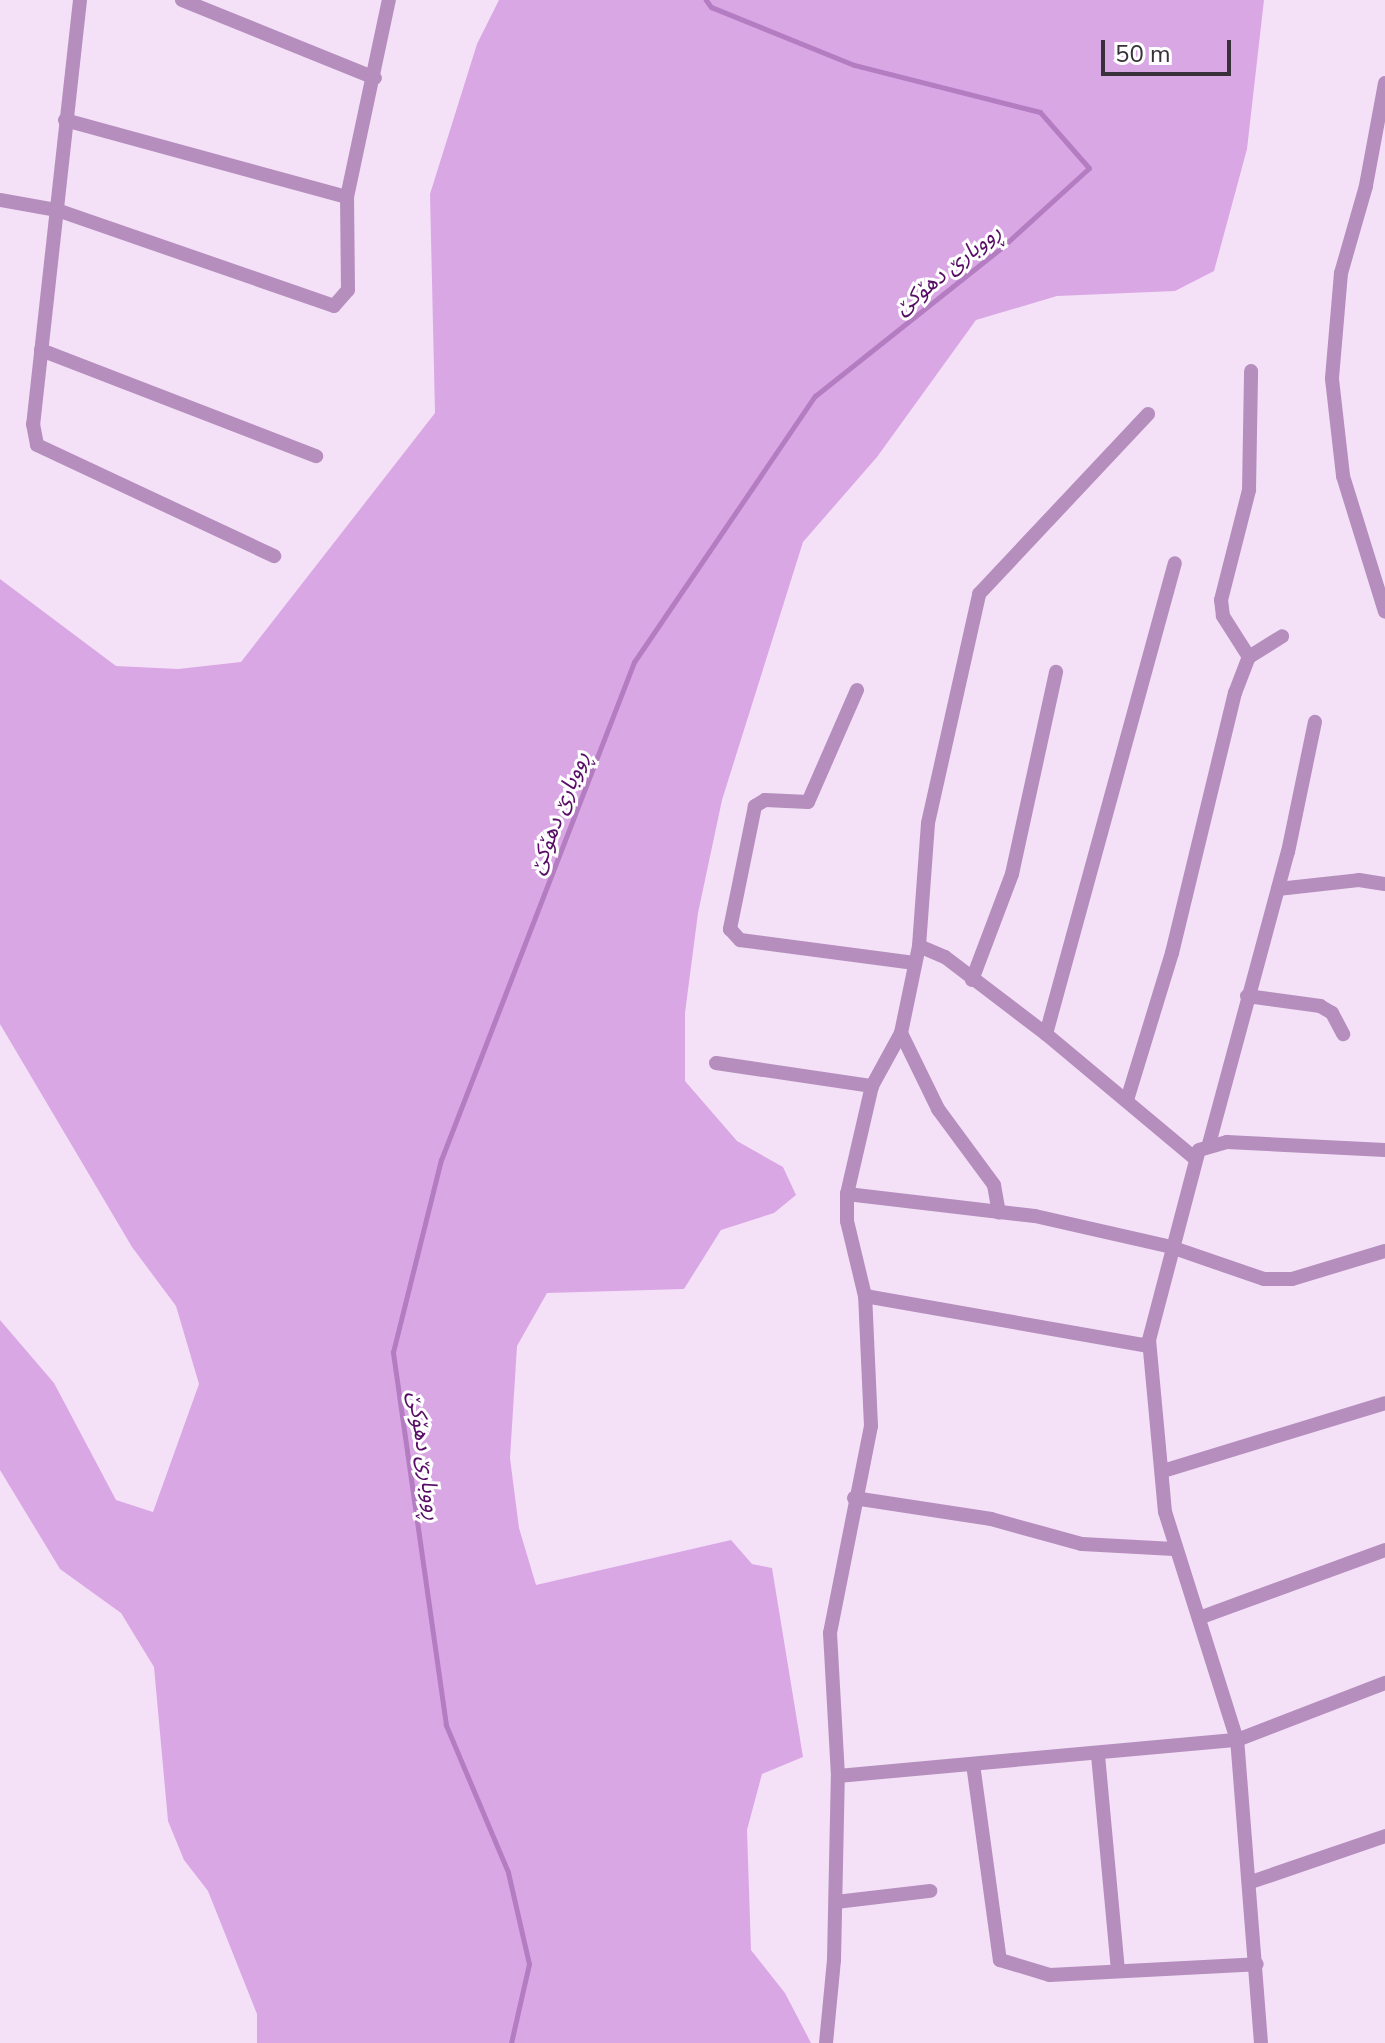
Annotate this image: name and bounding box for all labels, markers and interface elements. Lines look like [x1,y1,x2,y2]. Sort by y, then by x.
scale bar [1105,24,1235,74]
text: 50 m [1115,38,1171,70]
water label: ڕووبارێ دهۆكێ [889,219,1007,321]
water label: ڕووبارێ دهۆكێ [524,748,594,878]
water label: ڕووبارێ دهۆكێ [402,1390,446,1522]

